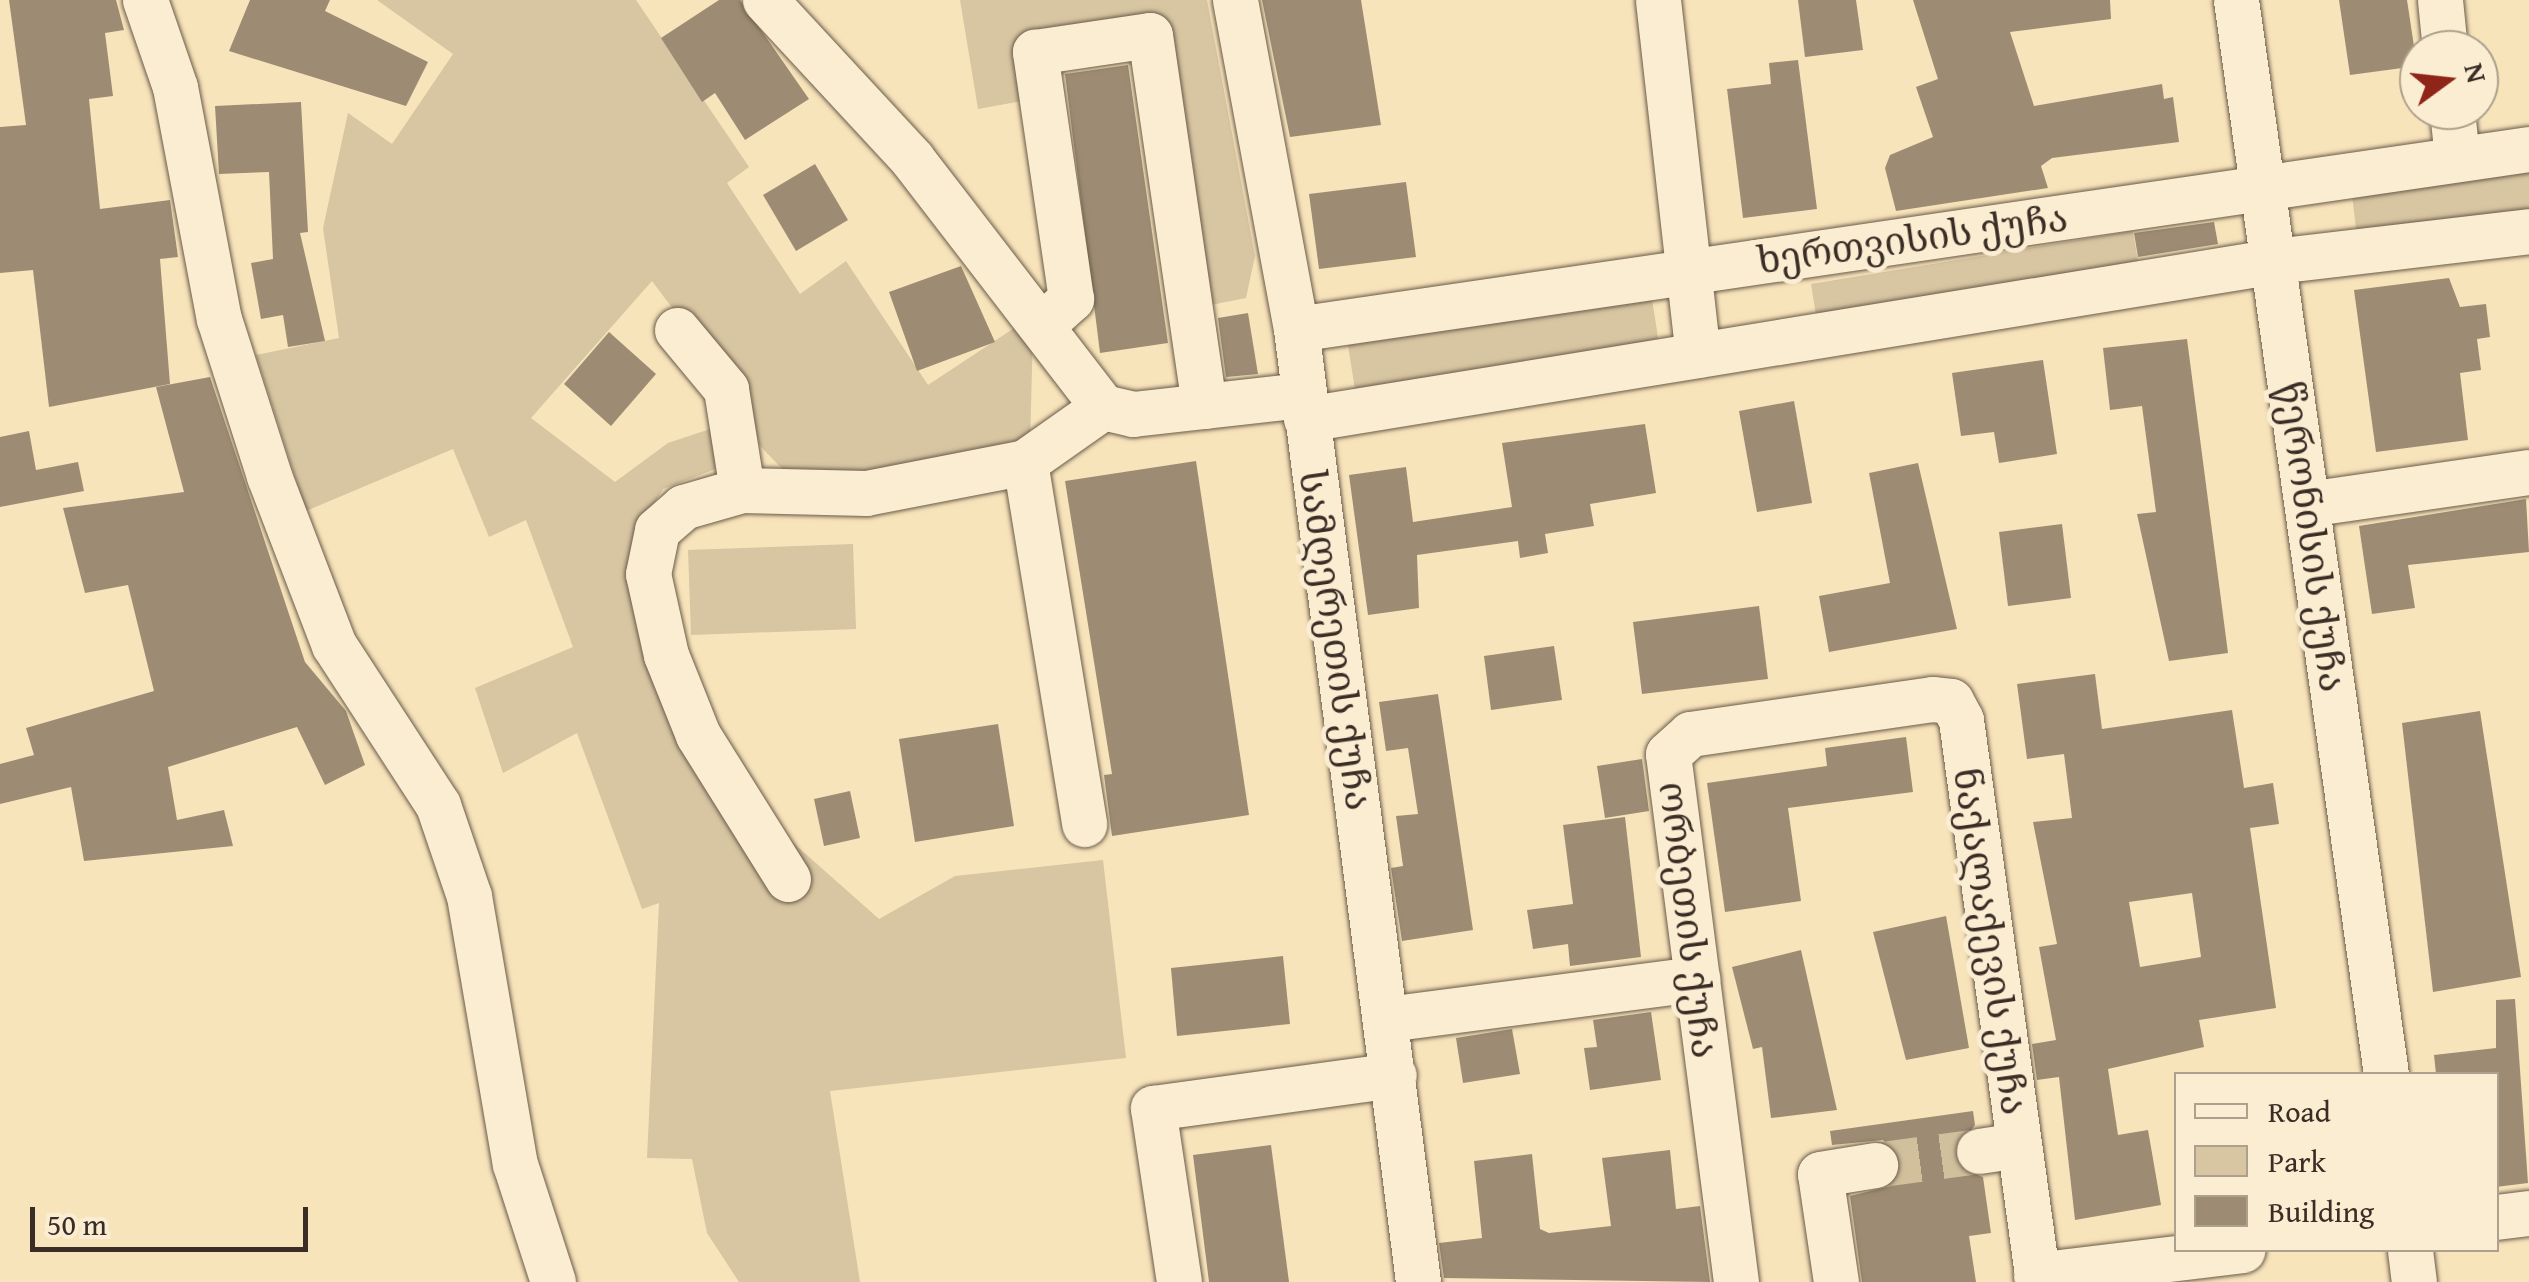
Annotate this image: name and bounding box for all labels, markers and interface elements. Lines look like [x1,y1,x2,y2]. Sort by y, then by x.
north arrow [2399,30,2499,130]
text: N [2454,58,2499,87]
street label: ხერთვისის ქუჩა [1754,195,2070,283]
street label: წერონისის ქუჩა [2268,379,2356,695]
street label: სამღერეთის ქუჩა [1290,467,1382,813]
street label: ნაქალაქევის ქუჩა [1944,764,2038,1118]
street label: ორბეთის ქუჩა [1649,779,1729,1061]
legend [2174,1072,2499,1252]
text: Road [2268,1089,2331,1133]
text: Park [2268,1139,2326,1183]
scale bar [35,1187,312,1249]
text: Building [2268,1189,2374,1233]
text: 50 m [47,1202,107,1246]

